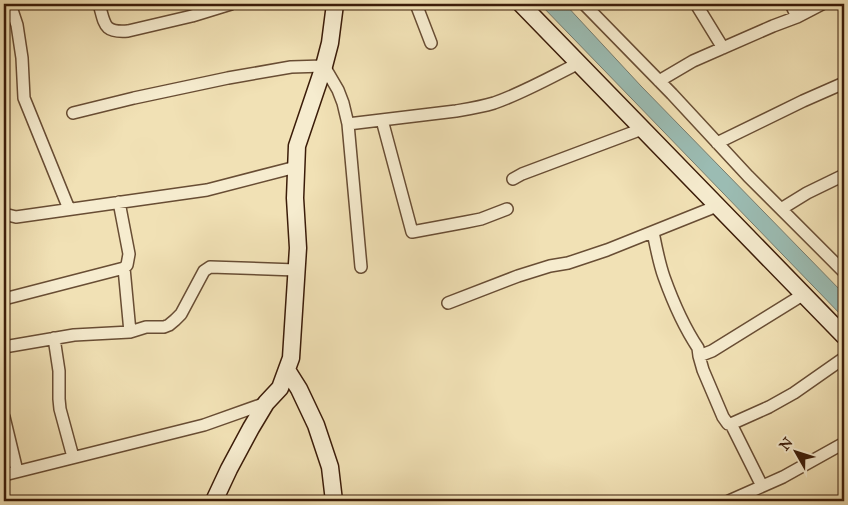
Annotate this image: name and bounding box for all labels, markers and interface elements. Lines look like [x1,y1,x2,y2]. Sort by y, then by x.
north arrow [770,428,820,478]
text: N [776,434,797,454]

